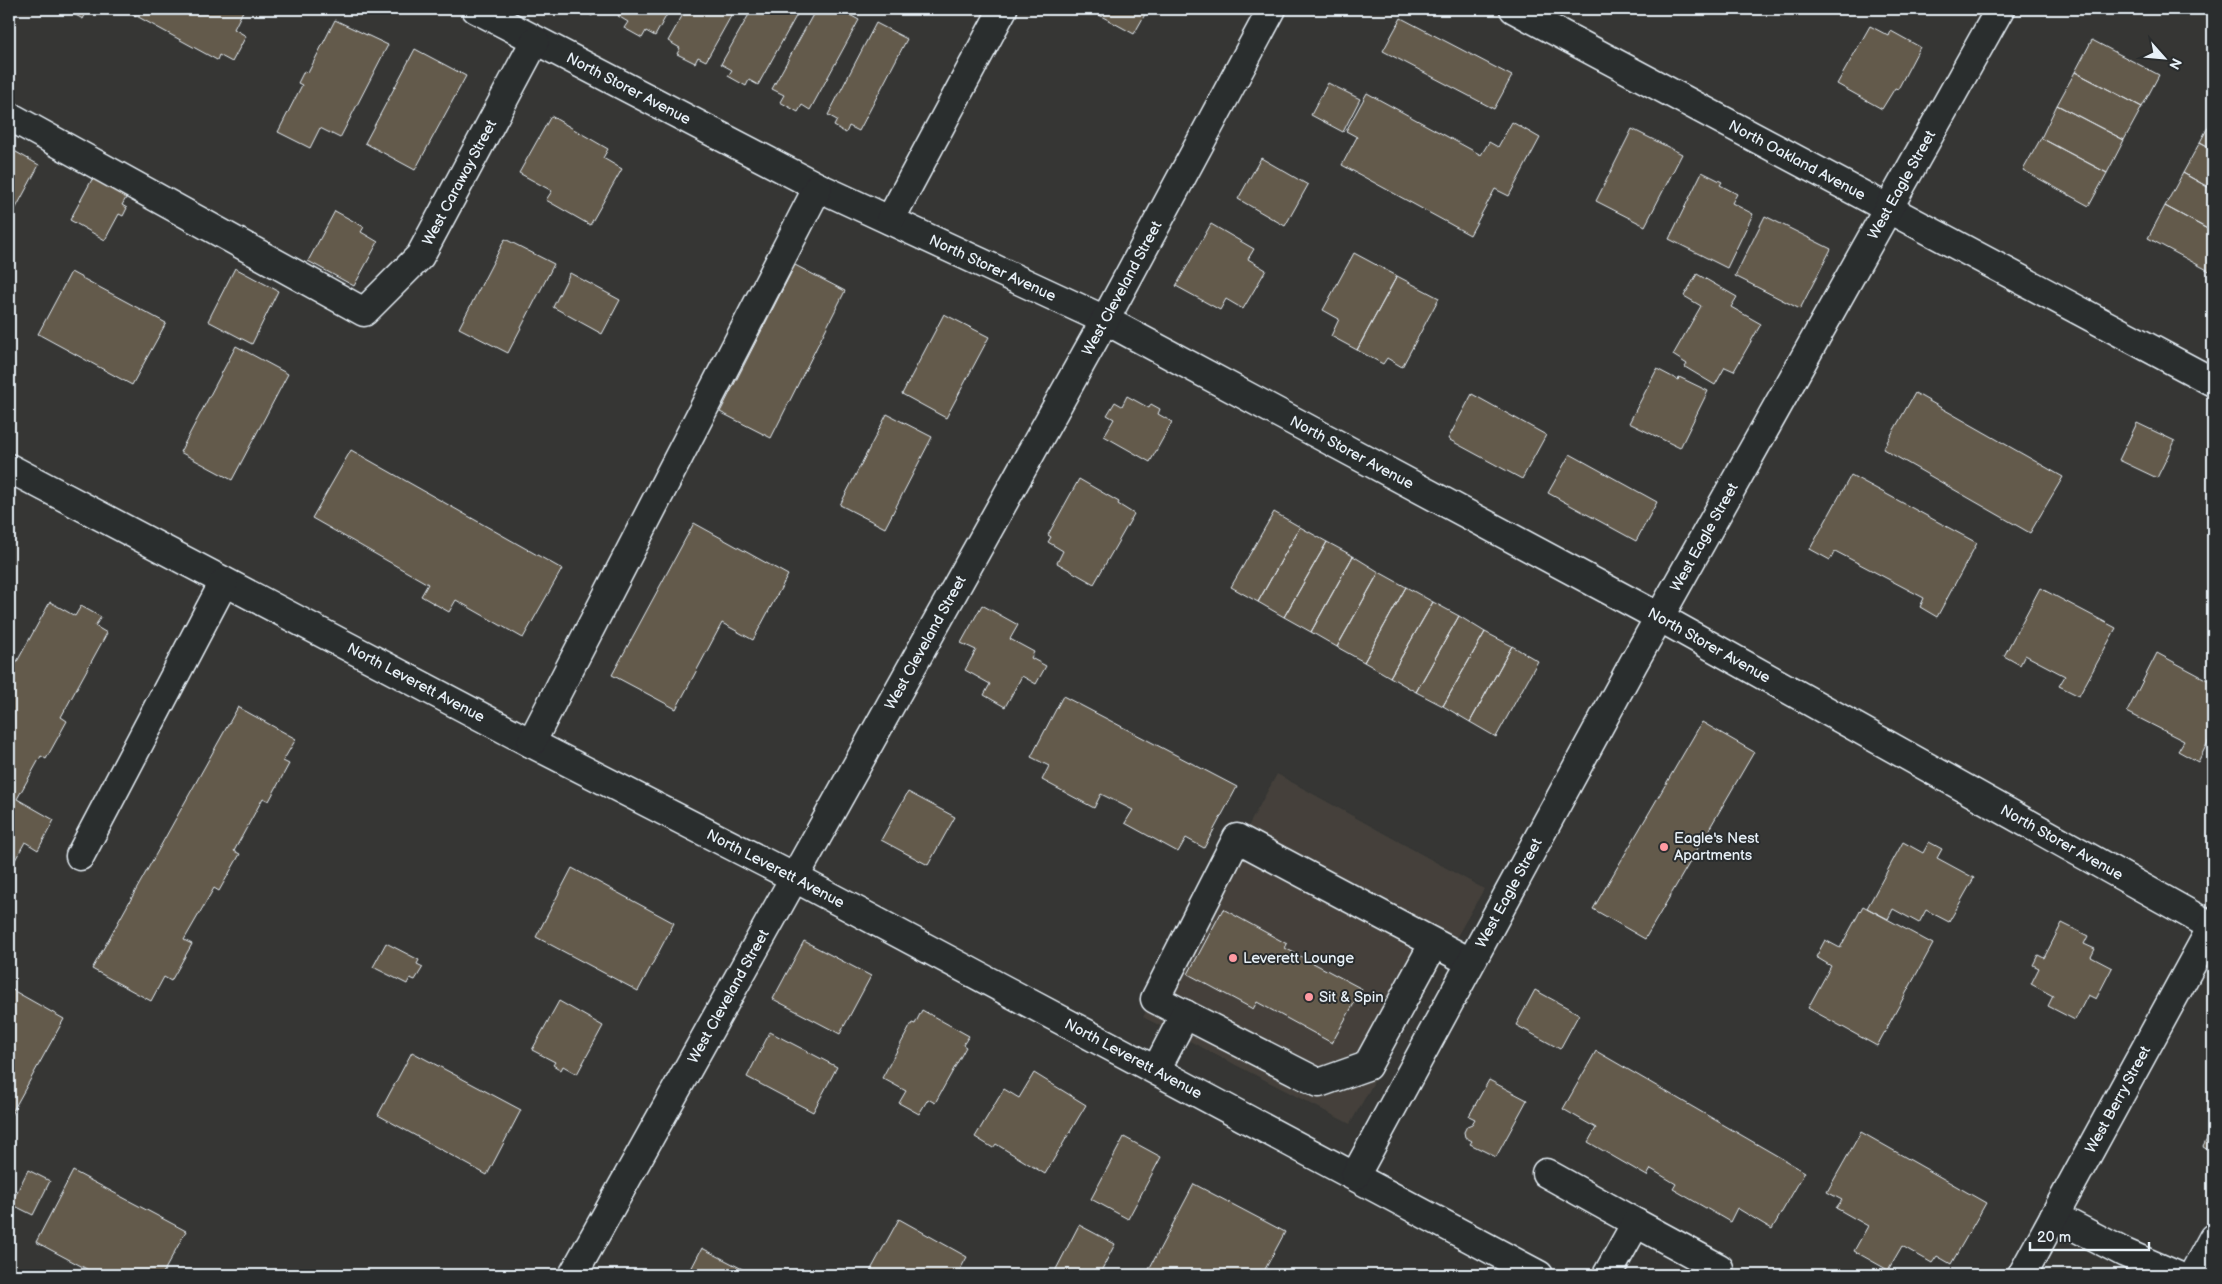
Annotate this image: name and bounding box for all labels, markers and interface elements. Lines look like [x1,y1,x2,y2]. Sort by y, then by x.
north arrow [2140,32,2190,82]
street label: North Storer Avenue [563,48,694,129]
text: N [2165,55,2185,72]
street label: West Caraway Street [418,116,501,249]
street label: North Oakland Avenue [1725,116,1869,205]
street label: West Eagle Street [1863,126,1940,243]
street label: West Cleveland Street [1078,217,1166,359]
street label: North Storer Avenue [926,230,1059,306]
street label: North Storer Avenue [1287,411,1417,493]
street label: West Eagle Street [1666,479,1742,595]
street label: West Cleveland Street [880,572,970,713]
street label: North Storer Avenue [1645,603,1774,687]
street label: North Leverett Avenue [344,638,488,727]
street label: North Storer Avenue [1997,800,2127,884]
street label: North Leverett Avenue [703,825,848,912]
place label: Eagle's Nest Apartments [1674,829,1760,865]
street label: West Eagle Street [1471,835,1546,951]
marker: Eagle's Nest Apartments [1658,841,1670,853]
street label: West Cleveland Street [683,926,773,1067]
place label: Leverett Lounge [1243,949,1354,968]
marker: Leverett Lounge [1227,952,1239,964]
place label: Sit & Spin [1319,988,1384,1007]
marker: Sit & Spin [1303,991,1315,1003]
street label: North Leverett Avenue [1061,1014,1205,1103]
street label: West Berry Street [2081,1042,2155,1156]
scale bar [2030,1219,2148,1251]
text: 20 m [2037,1228,2071,1247]

